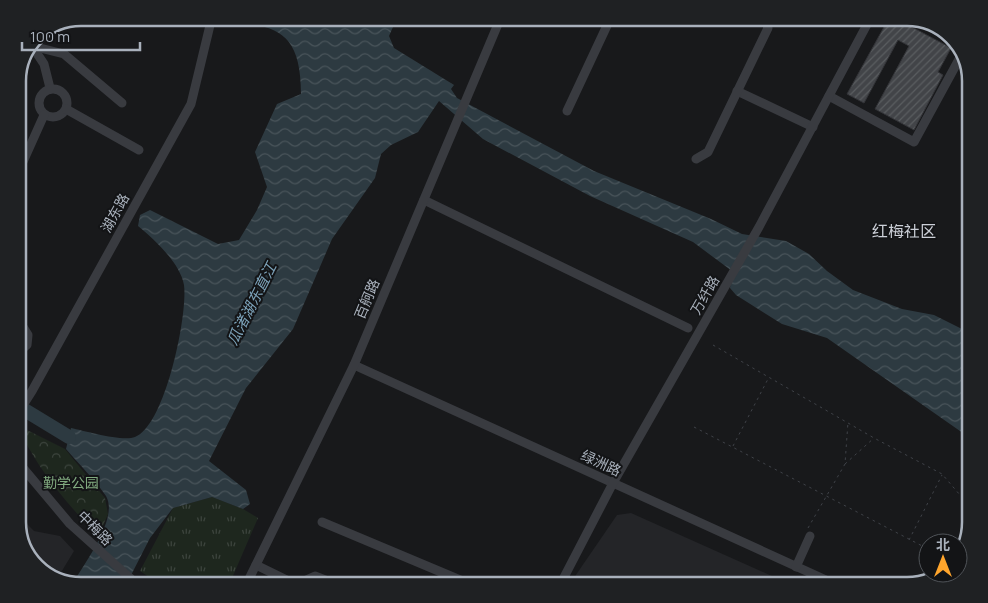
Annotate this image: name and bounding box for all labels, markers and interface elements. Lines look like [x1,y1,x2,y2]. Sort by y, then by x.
scale bar [22,20,140,52]
text: 100 m [30,26,70,47]
street label: 湖东路 [96,190,133,236]
district label: 红梅社区 [872,220,936,242]
water label: 瓜渚湖东直江 [222,257,282,349]
street label: 万纤路 [686,272,723,318]
street label: 百舸路 [350,276,383,322]
street label: 绿洲路 [578,445,624,480]
park label: 勤学公园 [43,473,99,492]
street label: 中梅路 [74,506,117,549]
north arrow [918,533,968,583]
text: 北 [936,535,950,554]

